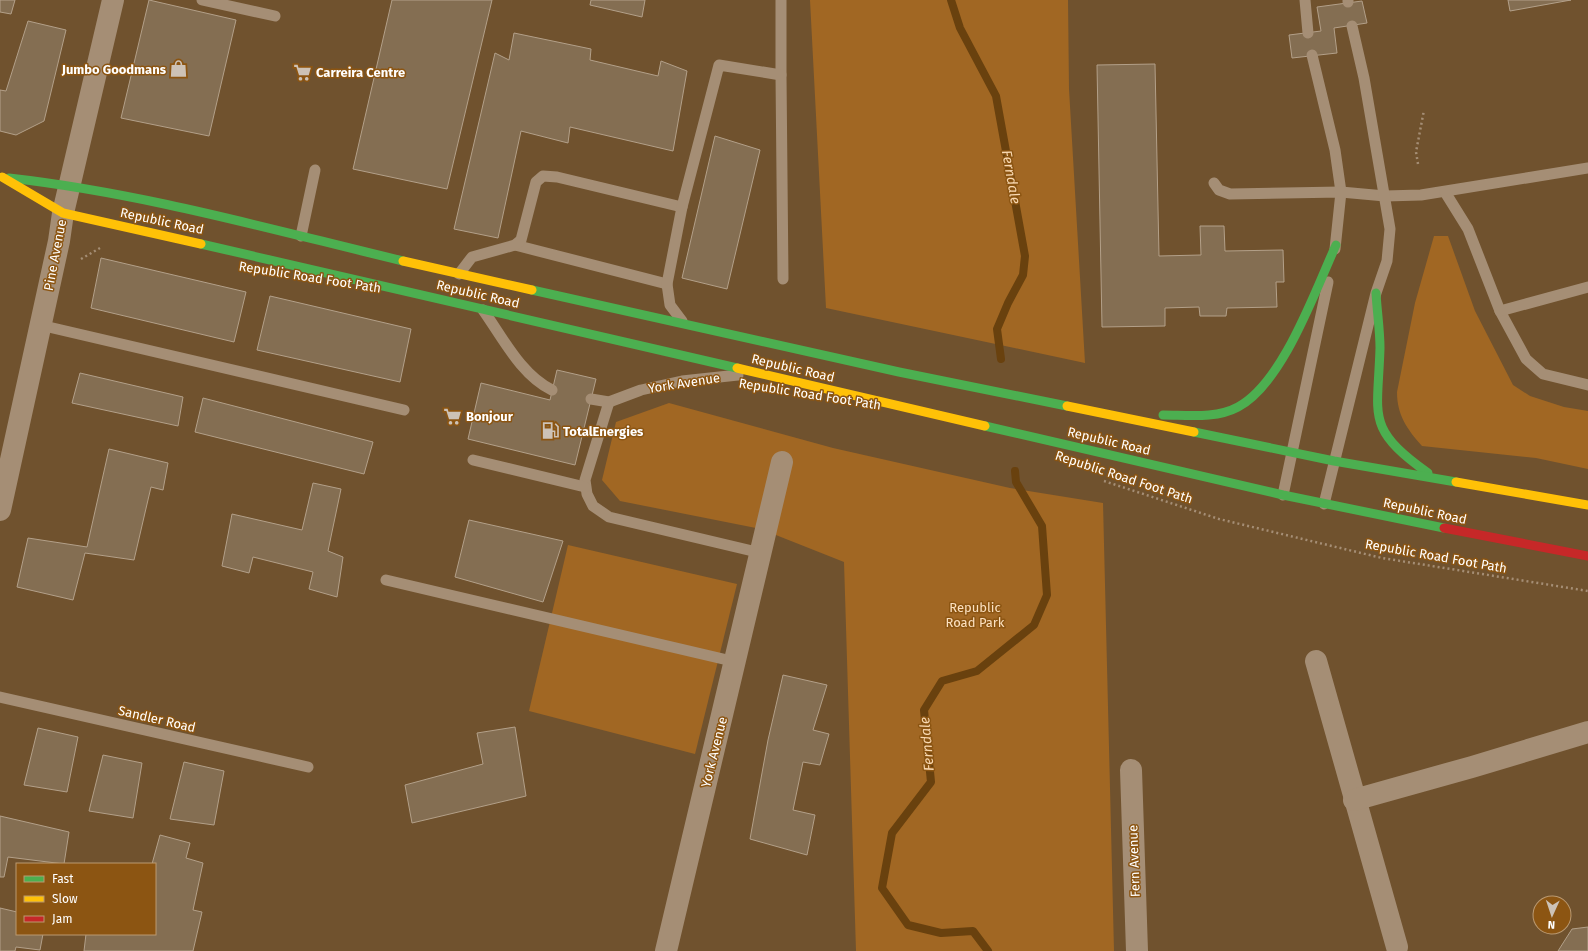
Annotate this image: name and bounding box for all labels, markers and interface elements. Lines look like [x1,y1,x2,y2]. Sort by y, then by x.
shop icon: Jumbo Goodmans [169,59,189,79]
place label: Jumbo Goodmans [61,62,167,77]
supermarket icon: Carreira Centre [293,62,313,82]
place label: Carreira Centre [316,65,405,80]
water label: Ferndale [998,149,1024,205]
street label: Republic Road [119,205,205,237]
street label: Pine Avenue [41,218,69,292]
street label: Republic Road Foot Path [238,258,382,296]
street label: Republic Road [435,277,521,311]
street label: Republic Road [750,351,836,385]
street label: York Avenue [647,370,721,396]
street label: Republic Road Foot Path [738,375,882,413]
supermarket icon: Bonjour [443,406,463,426]
place label: Bonjour [466,409,514,424]
fuel station icon: TotalEnergies [540,421,560,441]
place label: TotalEnergies [563,424,644,439]
street label: Republic Road [1066,424,1152,458]
street label: Republic Road Foot Path [1053,448,1195,506]
street label: Republic Road [1382,495,1468,527]
street label: Republic Road Foot Path [1364,536,1508,576]
park label: Republic Road Park [945,600,1005,630]
street label: Sandler Road [117,703,197,735]
street label: York Avenue [698,715,730,789]
water label: Ferndale [916,716,938,772]
street label: Fern Avenue [1125,825,1143,897]
legend [16,863,156,935]
text: Fast [52,872,74,886]
text: Slow [52,892,78,906]
north arrow [1532,895,1572,935]
text: Jam [52,912,72,926]
text: N [1548,918,1555,931]

